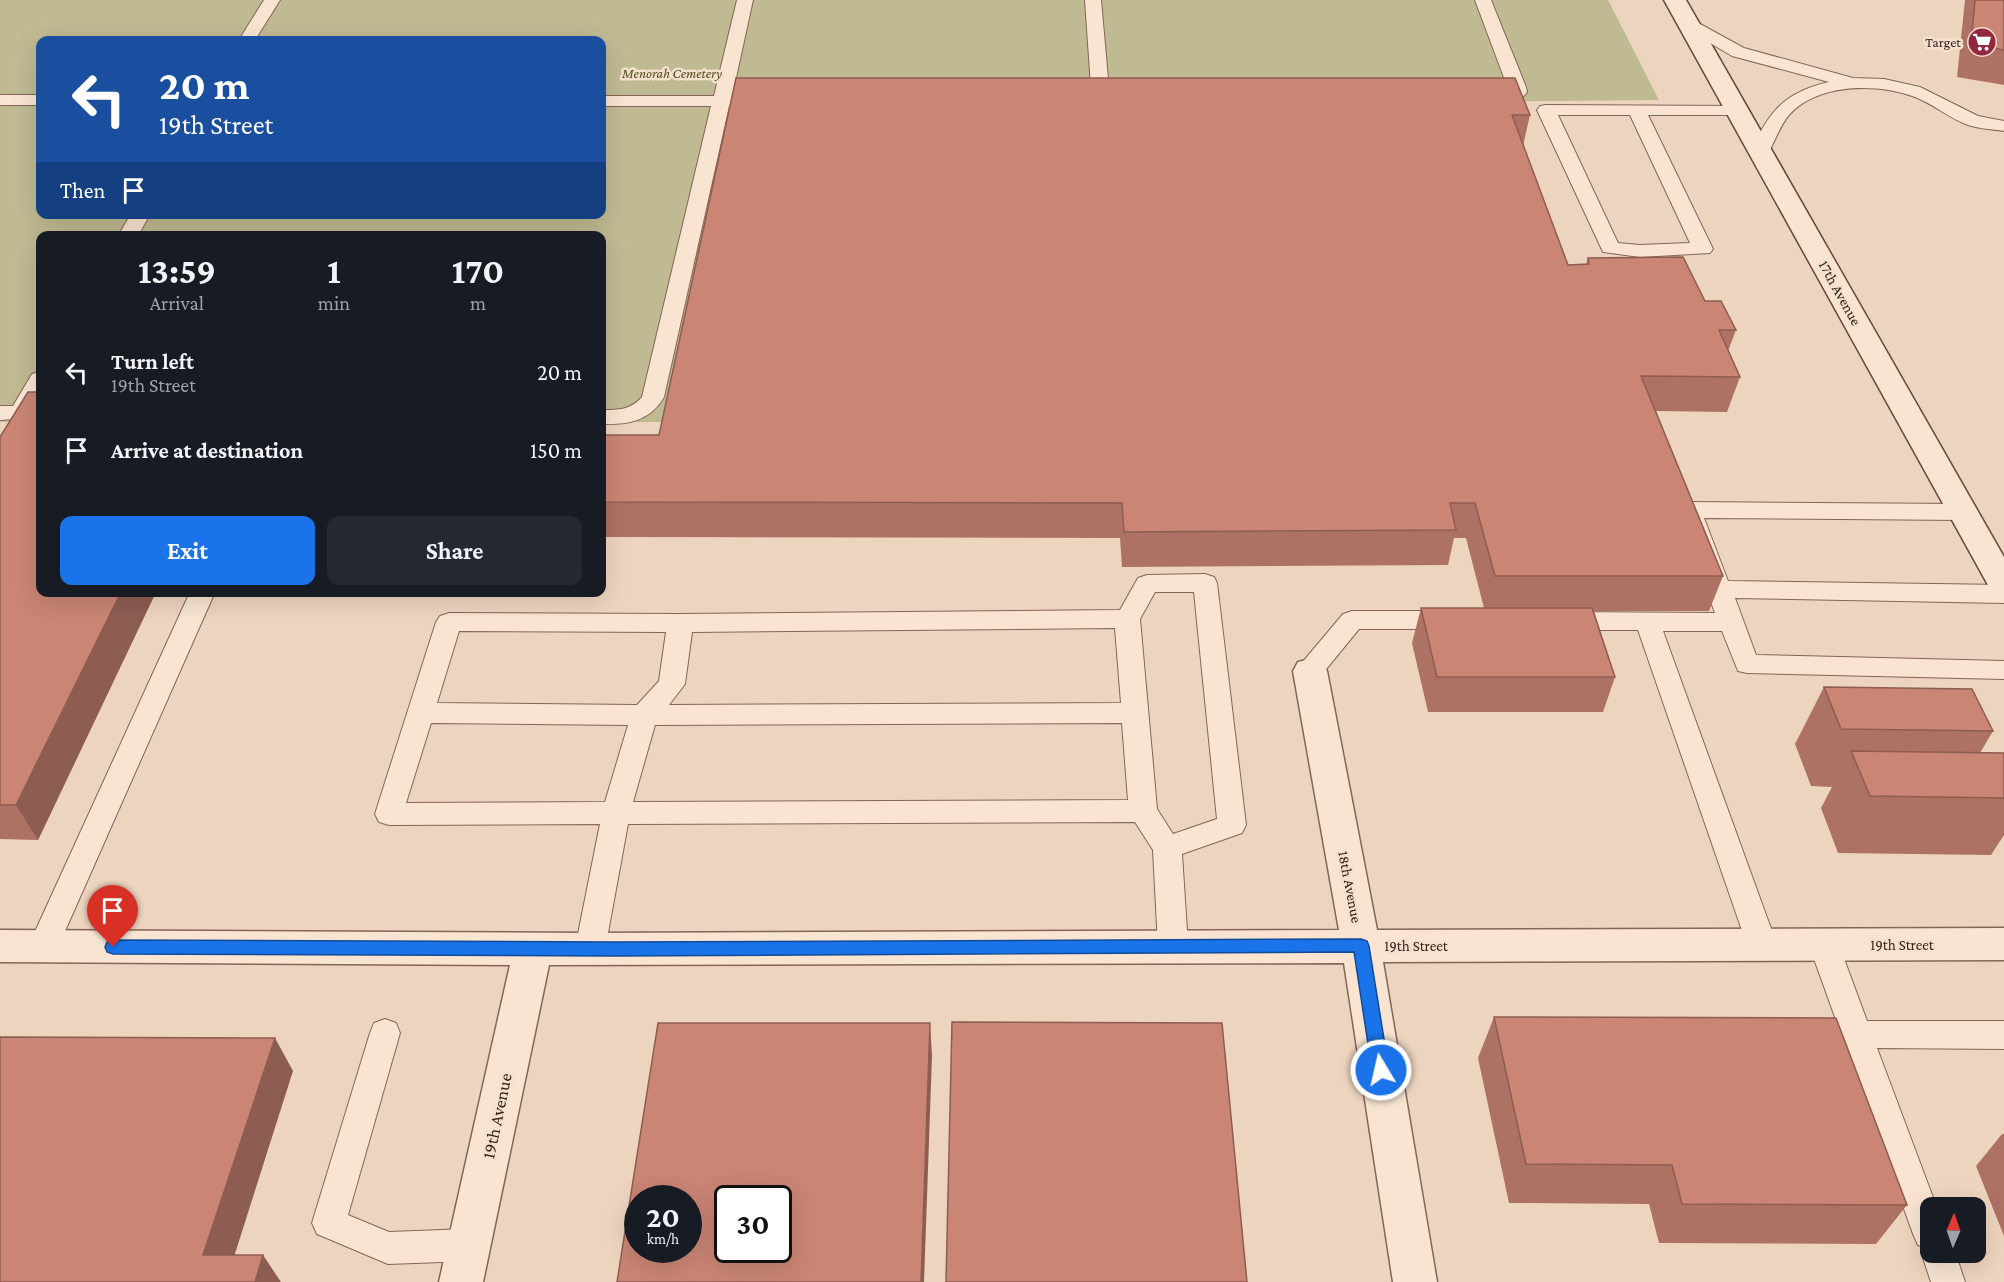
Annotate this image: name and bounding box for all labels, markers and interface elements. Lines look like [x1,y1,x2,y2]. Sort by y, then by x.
supermarket icon: Target [1966,26,1998,58]
place label: Target [1925,34,1961,50]
icon: left [60,60,138,138]
text: 20 m [159,61,250,108]
park label: Menorah Cemetery [621,65,722,81]
text: 19th Street [159,110,273,140]
icon: arrive [117,174,150,207]
text: Then [60,178,105,203]
text: 13:59 [138,251,216,291]
text: 1 [327,251,341,291]
text: 170 [452,251,504,291]
street label: 17th Avenue [1816,258,1865,329]
text: Arrival [150,292,204,314]
text: min [318,292,350,314]
text: m [470,292,486,314]
text: Turn left [111,349,194,374]
icon: left [60,356,93,389]
text: 20 m [537,360,582,385]
text: 19th Street [111,374,196,396]
icon: arrive [60,434,93,467]
text: Arrive at destination [111,438,303,463]
text: 150 m [530,438,582,463]
button: Exit [60,516,315,585]
button: Share [327,516,582,585]
street label: 18th Avenue [1335,850,1365,925]
pin [87,885,138,947]
icon: arrive [96,894,129,927]
street label: 19th Street [1870,937,1935,953]
street label: 19th Street [1384,938,1449,954]
position arrow [1349,1038,1413,1102]
street label: 19th Avenue [478,1071,516,1161]
speed limit sign: 30 [714,1185,792,1263]
north arrow [1920,1197,1986,1263]
map controls [1920,1197,1986,1263]
text: 20 [646,1200,680,1233]
text: km/h [647,1231,679,1247]

